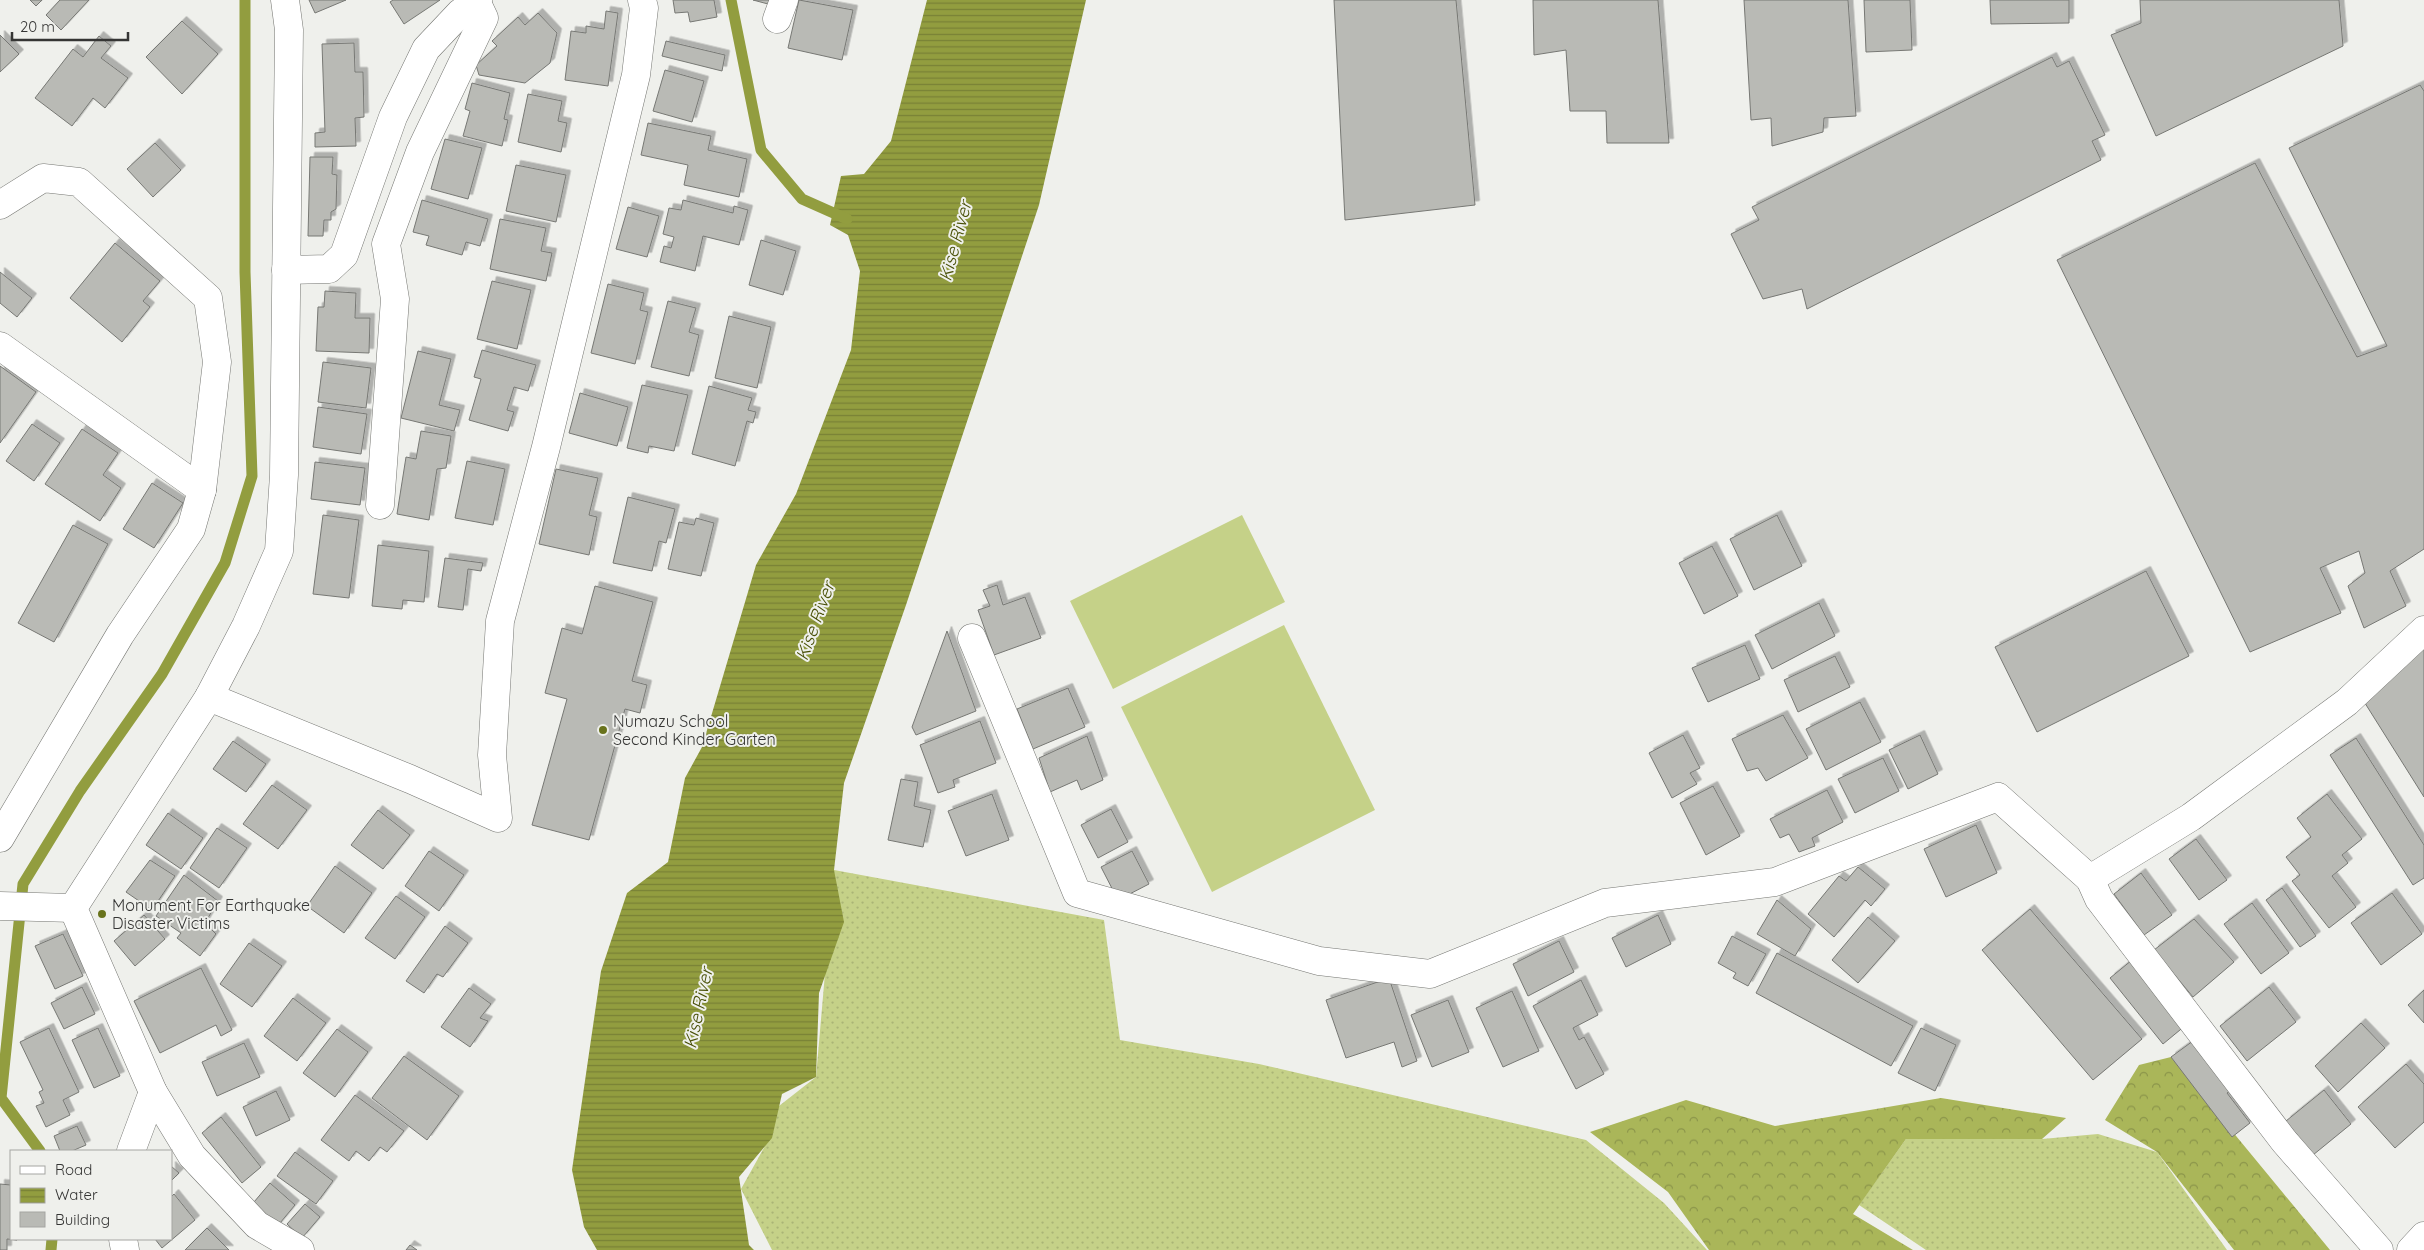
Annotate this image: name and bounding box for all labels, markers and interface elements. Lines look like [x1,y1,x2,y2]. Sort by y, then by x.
scale bar [12,10,129,42]
text: 20 m [20,17,55,36]
water label: Kise River [933,196,977,284]
water label: Kise River [790,577,841,663]
place label: Numazu School Second Kinder Garten [613,711,776,749]
marker: Numazu School Second Kinder Garten [597,724,609,736]
place label: Monument For Earthquake Disaster Victims [112,895,310,933]
marker: Monument For Earthquake Disaster Victims [96,908,108,920]
water label: Kise River [678,964,718,1050]
legend [10,1150,172,1240]
text: Road [55,1160,92,1179]
text: Water [55,1185,98,1204]
text: Building [55,1210,110,1229]

